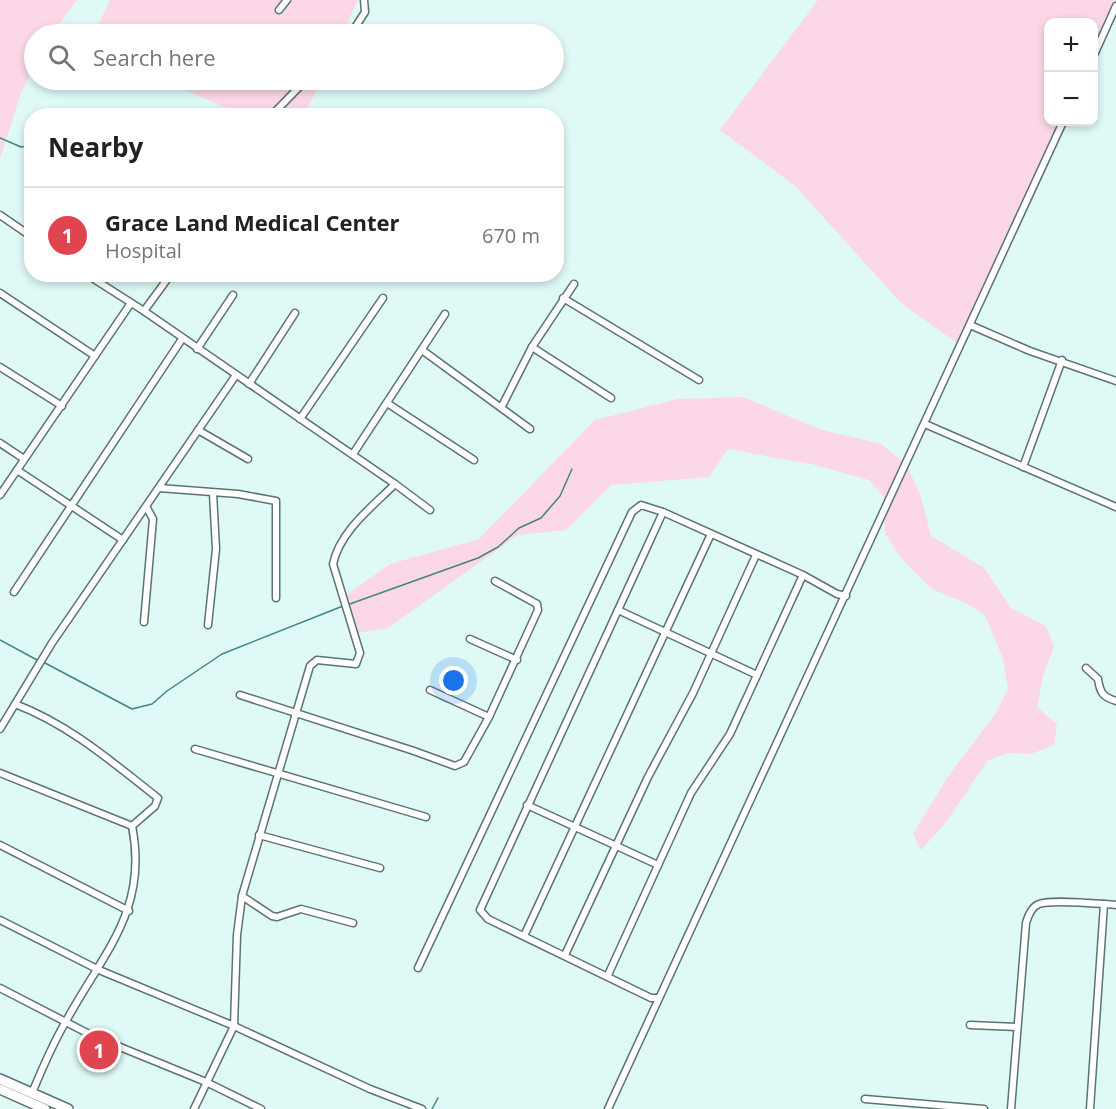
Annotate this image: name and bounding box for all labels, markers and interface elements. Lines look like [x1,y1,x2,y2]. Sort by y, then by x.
map controls [1044,18,1098,126]
button: + [1044,18,1098,72]
search box [24,24,564,90]
icon: search [45,41,78,74]
text: Search here [93,42,216,72]
button: − [1044,72,1098,126]
text: Nearby [48,129,143,165]
text: Grace Land Medical Center [105,207,399,237]
text: 1 [62,222,73,249]
text: 670 m [482,222,540,249]
text: Hospital [105,237,182,264]
your location [439,666,468,695]
pin: 1 [80,1028,118,1072]

